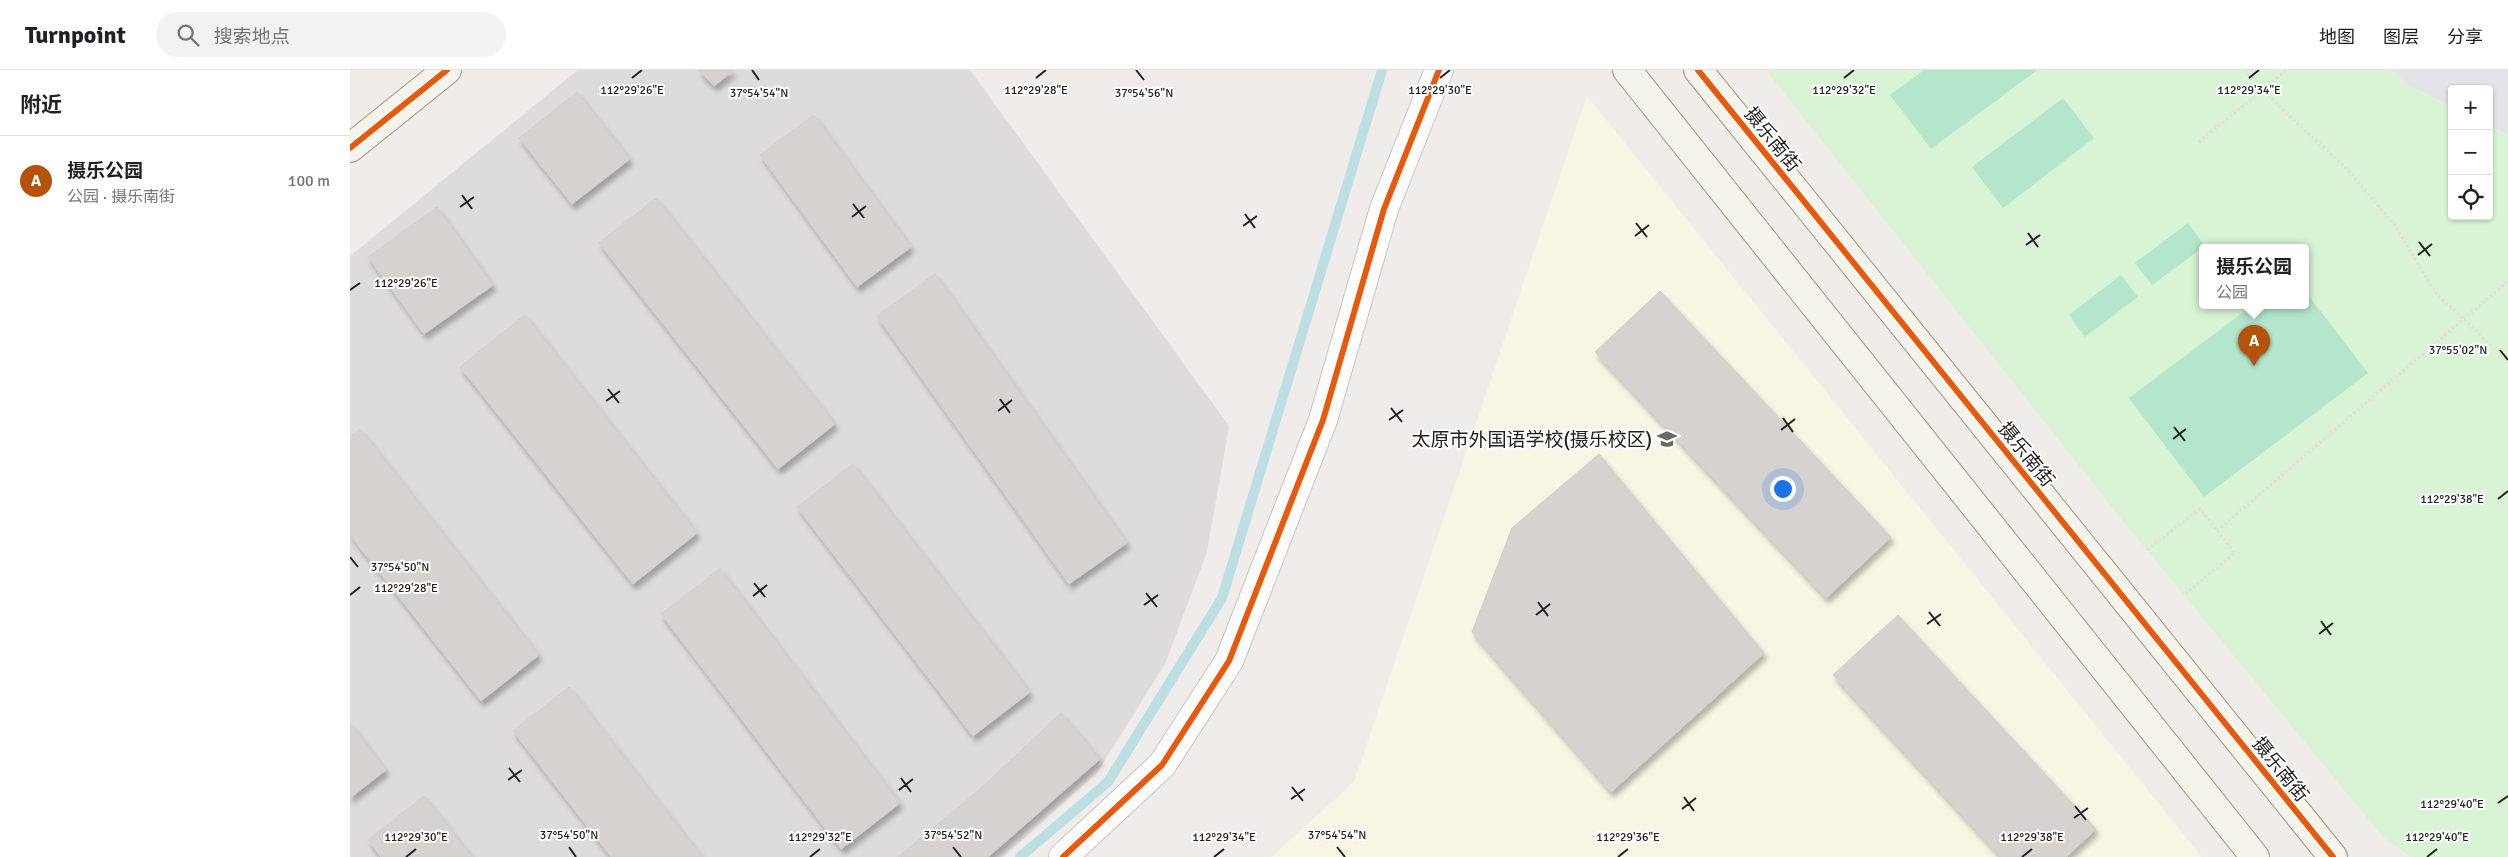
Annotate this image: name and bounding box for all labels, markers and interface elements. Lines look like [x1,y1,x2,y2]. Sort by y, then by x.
search box [156,12,506,57]
text: Turnpoint [25,20,126,50]
icon: search [174,21,202,49]
text: 搜索地点 [214,25,290,49]
text: 地图 [2319,26,2355,48]
text: 图层 [2383,26,2419,48]
text: 分享 [2447,26,2483,48]
text: 112°29'26"E [600,83,664,98]
text: 112°29'28"E [1004,83,1068,98]
text: 112°29'30"E [1408,83,1472,98]
text: 112°29'32"E [1812,83,1876,98]
text: 112°29'34"E [2217,83,2281,98]
map controls [2448,85,2493,220]
button: + [2448,85,2493,130]
text: 37°54'54"N [730,86,788,101]
text: 37°54'56"N [1115,86,1173,101]
text: 附近 [20,92,62,118]
street label: 摄乐南街 [1739,103,1805,177]
button: − [2448,130,2493,175]
text: 摄乐公园 [67,159,143,183]
text: A [31,171,41,191]
text: 100 m [288,171,330,191]
button: locate [2448,175,2493,220]
text: 公园 · 摄乐南街 [67,187,175,207]
popup [2199,244,2309,309]
text: 摄乐公园 [2216,255,2292,279]
text: 112°29'26"E [374,276,438,291]
text: 公园 [2216,283,2248,303]
pin: A [2238,325,2270,366]
text: 37°55'02"N [2429,343,2487,358]
street label: 摄乐南街 [1993,418,2059,492]
place label: 太原市外国语学校(摄乐校区) [1411,428,1652,452]
school or university icon: 太原市外国语学校(摄乐校区) [1656,428,1678,450]
your location [1770,476,1796,502]
text: 112°29'38"E [2420,492,2484,507]
text: 37°54'50"N [371,560,429,575]
text: 112°29'28"E [374,581,438,596]
street label: 摄乐南街 [2247,733,2313,807]
text: 112°29'40"E [2420,797,2484,812]
text: 37°54'50"N [540,828,598,843]
text: 37°54'52"N [924,828,982,843]
text: 37°54'54"N [1308,828,1366,843]
text: 112°29'30"E [384,830,448,845]
text: 112°29'32"E [788,830,852,845]
text: 112°29'34"E [1192,830,1256,845]
text: 112°29'36"E [1596,830,1660,845]
text: 112°29'38"E [2000,830,2064,845]
text: 112°29'40"E [2405,830,2469,845]

